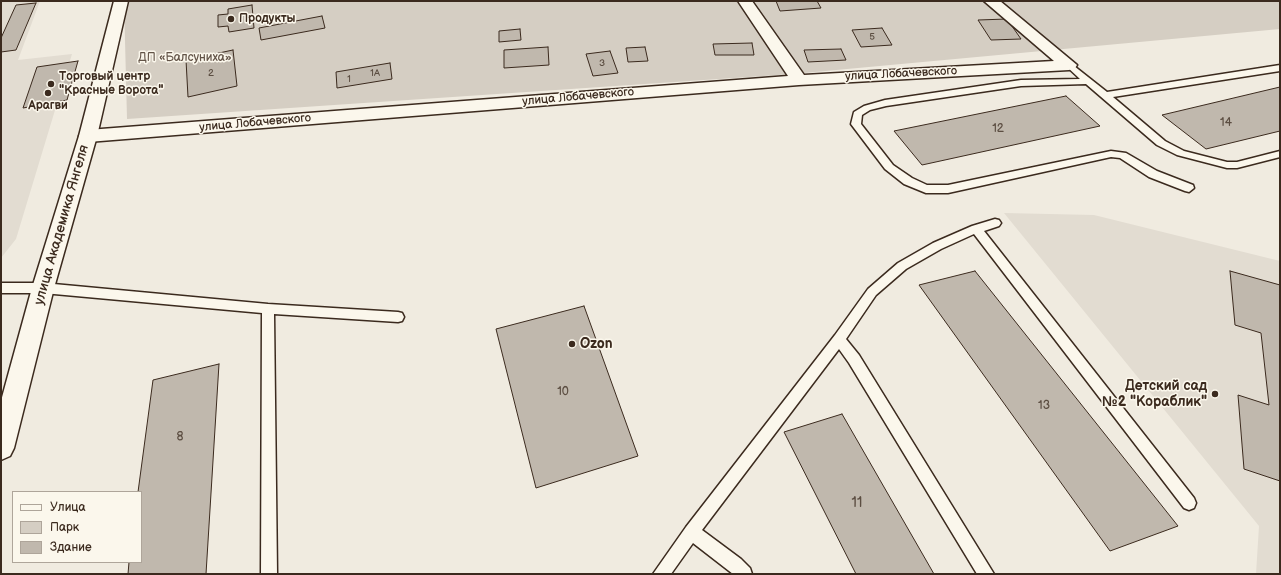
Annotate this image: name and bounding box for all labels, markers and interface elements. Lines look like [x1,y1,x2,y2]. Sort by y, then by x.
place label: Продукты [239,12,296,26]
marker: Продукты [226,14,236,24]
house number: 5 [869,31,875,43]
park label: ДП «Балсуниха» [138,51,232,65]
house number: 3 [599,57,605,69]
street label: улица Лобачевского [845,64,957,84]
house number: 2 [208,67,214,79]
house number: 1А [370,67,380,79]
place label: Торговый центр "Красные Ворота" [59,70,164,98]
house number: 1 [347,73,351,85]
marker: Торговый центр "Красные Ворота" [46,79,56,89]
street label: улица Лобачевского [522,85,634,109]
marker: Арагви [43,88,53,98]
place label: Арагви [28,99,68,113]
street label: улица Лобачевского [199,111,311,135]
house number: 14 [1220,116,1232,130]
house number: 12 [992,122,1004,136]
street label: улица Академика Янгеля [31,143,93,307]
place label: Ozon [580,336,613,352]
marker: Ozon [567,339,577,349]
place label: Детский сад №2 "Кораблик" [1102,378,1207,410]
house number: 10 [557,385,569,399]
marker: Детский сад №2 "Кораблик" [1210,389,1220,399]
house number: 13 [1038,399,1050,413]
house number: 8 [177,430,183,444]
legend [12,491,142,563]
house number: 11 [852,495,862,511]
text: Улица [50,500,86,515]
text: Парк [50,520,79,535]
text: Здание [50,540,92,555]

